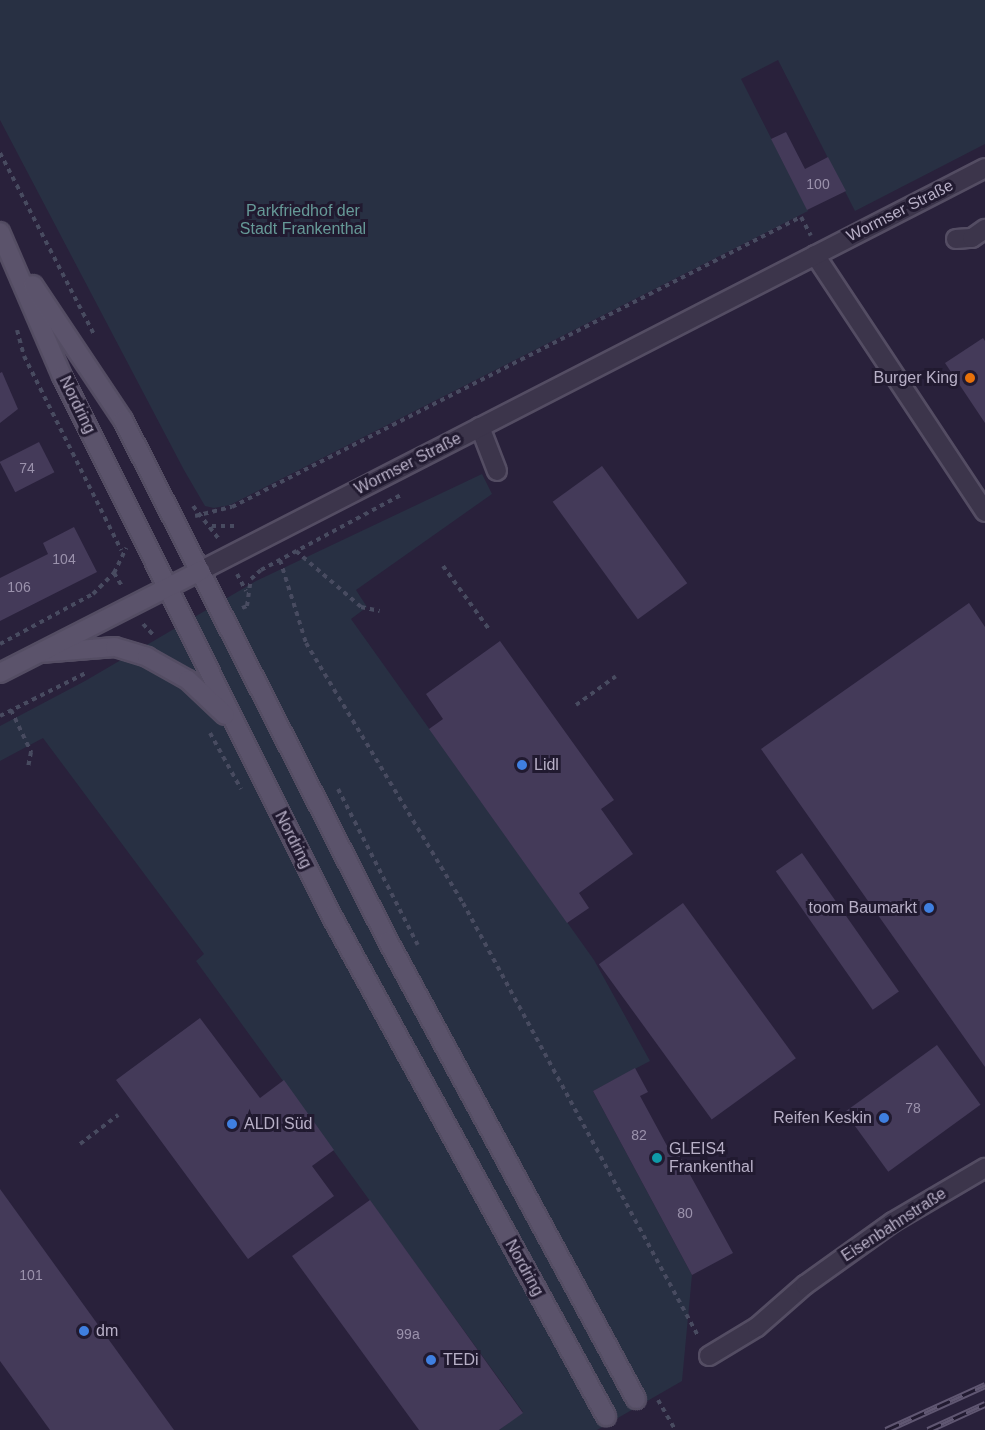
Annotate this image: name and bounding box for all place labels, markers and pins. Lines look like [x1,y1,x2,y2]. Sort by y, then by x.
place label: Burger King [874,368,958,388]
marker: Burger King [963,371,977,385]
place label: Lidl [534,755,559,775]
marker: Lidl [515,758,529,772]
place label: toom Baumarkt [809,898,917,918]
marker: toom Baumarkt [922,901,936,915]
place label: Reifen Keskin [773,1108,872,1128]
marker: Reifen Keskin [877,1111,891,1125]
place label: ALDI Süd [244,1114,312,1134]
marker: ALDI Süd [225,1117,239,1131]
place label: GLEIS4 Frankenthal [669,1139,753,1177]
marker: GLEIS4 Frankenthal [650,1151,664,1165]
place label: dm [96,1321,118,1341]
marker: dm [77,1324,91,1338]
place label: TEDi [443,1350,479,1370]
marker: TEDi [424,1353,438,1367]

